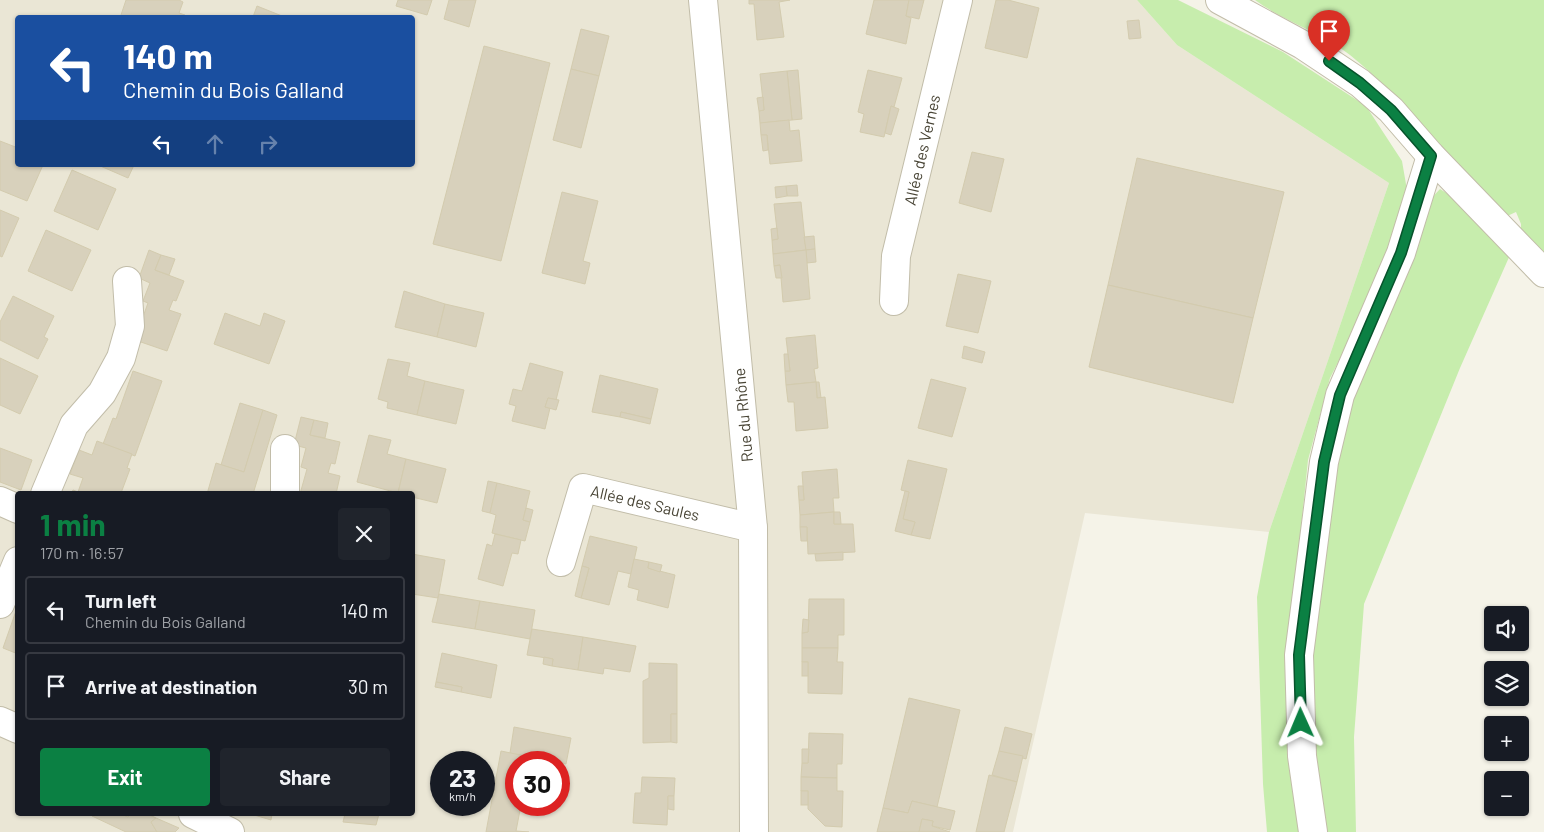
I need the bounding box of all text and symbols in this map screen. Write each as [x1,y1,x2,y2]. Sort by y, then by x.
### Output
pin [1308,10,1350,61]
icon: arrive [1315,17,1343,45]
text: 140 m [123,34,213,76]
icon: left [40,35,105,100]
text: Chemin du Bois Galland [123,76,344,102]
street label: Allée des Vernes [900,93,943,207]
icon: left [148,130,176,158]
icon: ahead [201,130,229,158]
icon: right [254,130,282,158]
street label: Rue du Rhône [729,367,756,463]
street label: Allée des Saules [589,481,701,524]
text: 1 min [40,506,106,542]
button: close [338,508,390,560]
text: 170 m · 16:57 [40,543,123,562]
text: Turn left [85,589,156,612]
icon: left [42,596,70,624]
text: 140 m [341,599,388,622]
map controls [1484,606,1529,816]
button: sound [1484,606,1529,651]
text: Chemin du Bois Galland [85,612,246,631]
button: layers [1484,661,1529,706]
icon: arrive [42,672,70,700]
text: Arrive at destination [85,675,257,698]
text: 30 m [348,675,388,698]
position arrow [1274,696,1326,748]
button: + [1484,716,1529,761]
button: Exit [40,748,210,806]
button: Share [220,748,390,806]
speed limit sign: 30 [505,751,570,816]
text: 23 [449,762,476,792]
button: − [1484,771,1529,816]
text: km/h [449,789,476,803]

